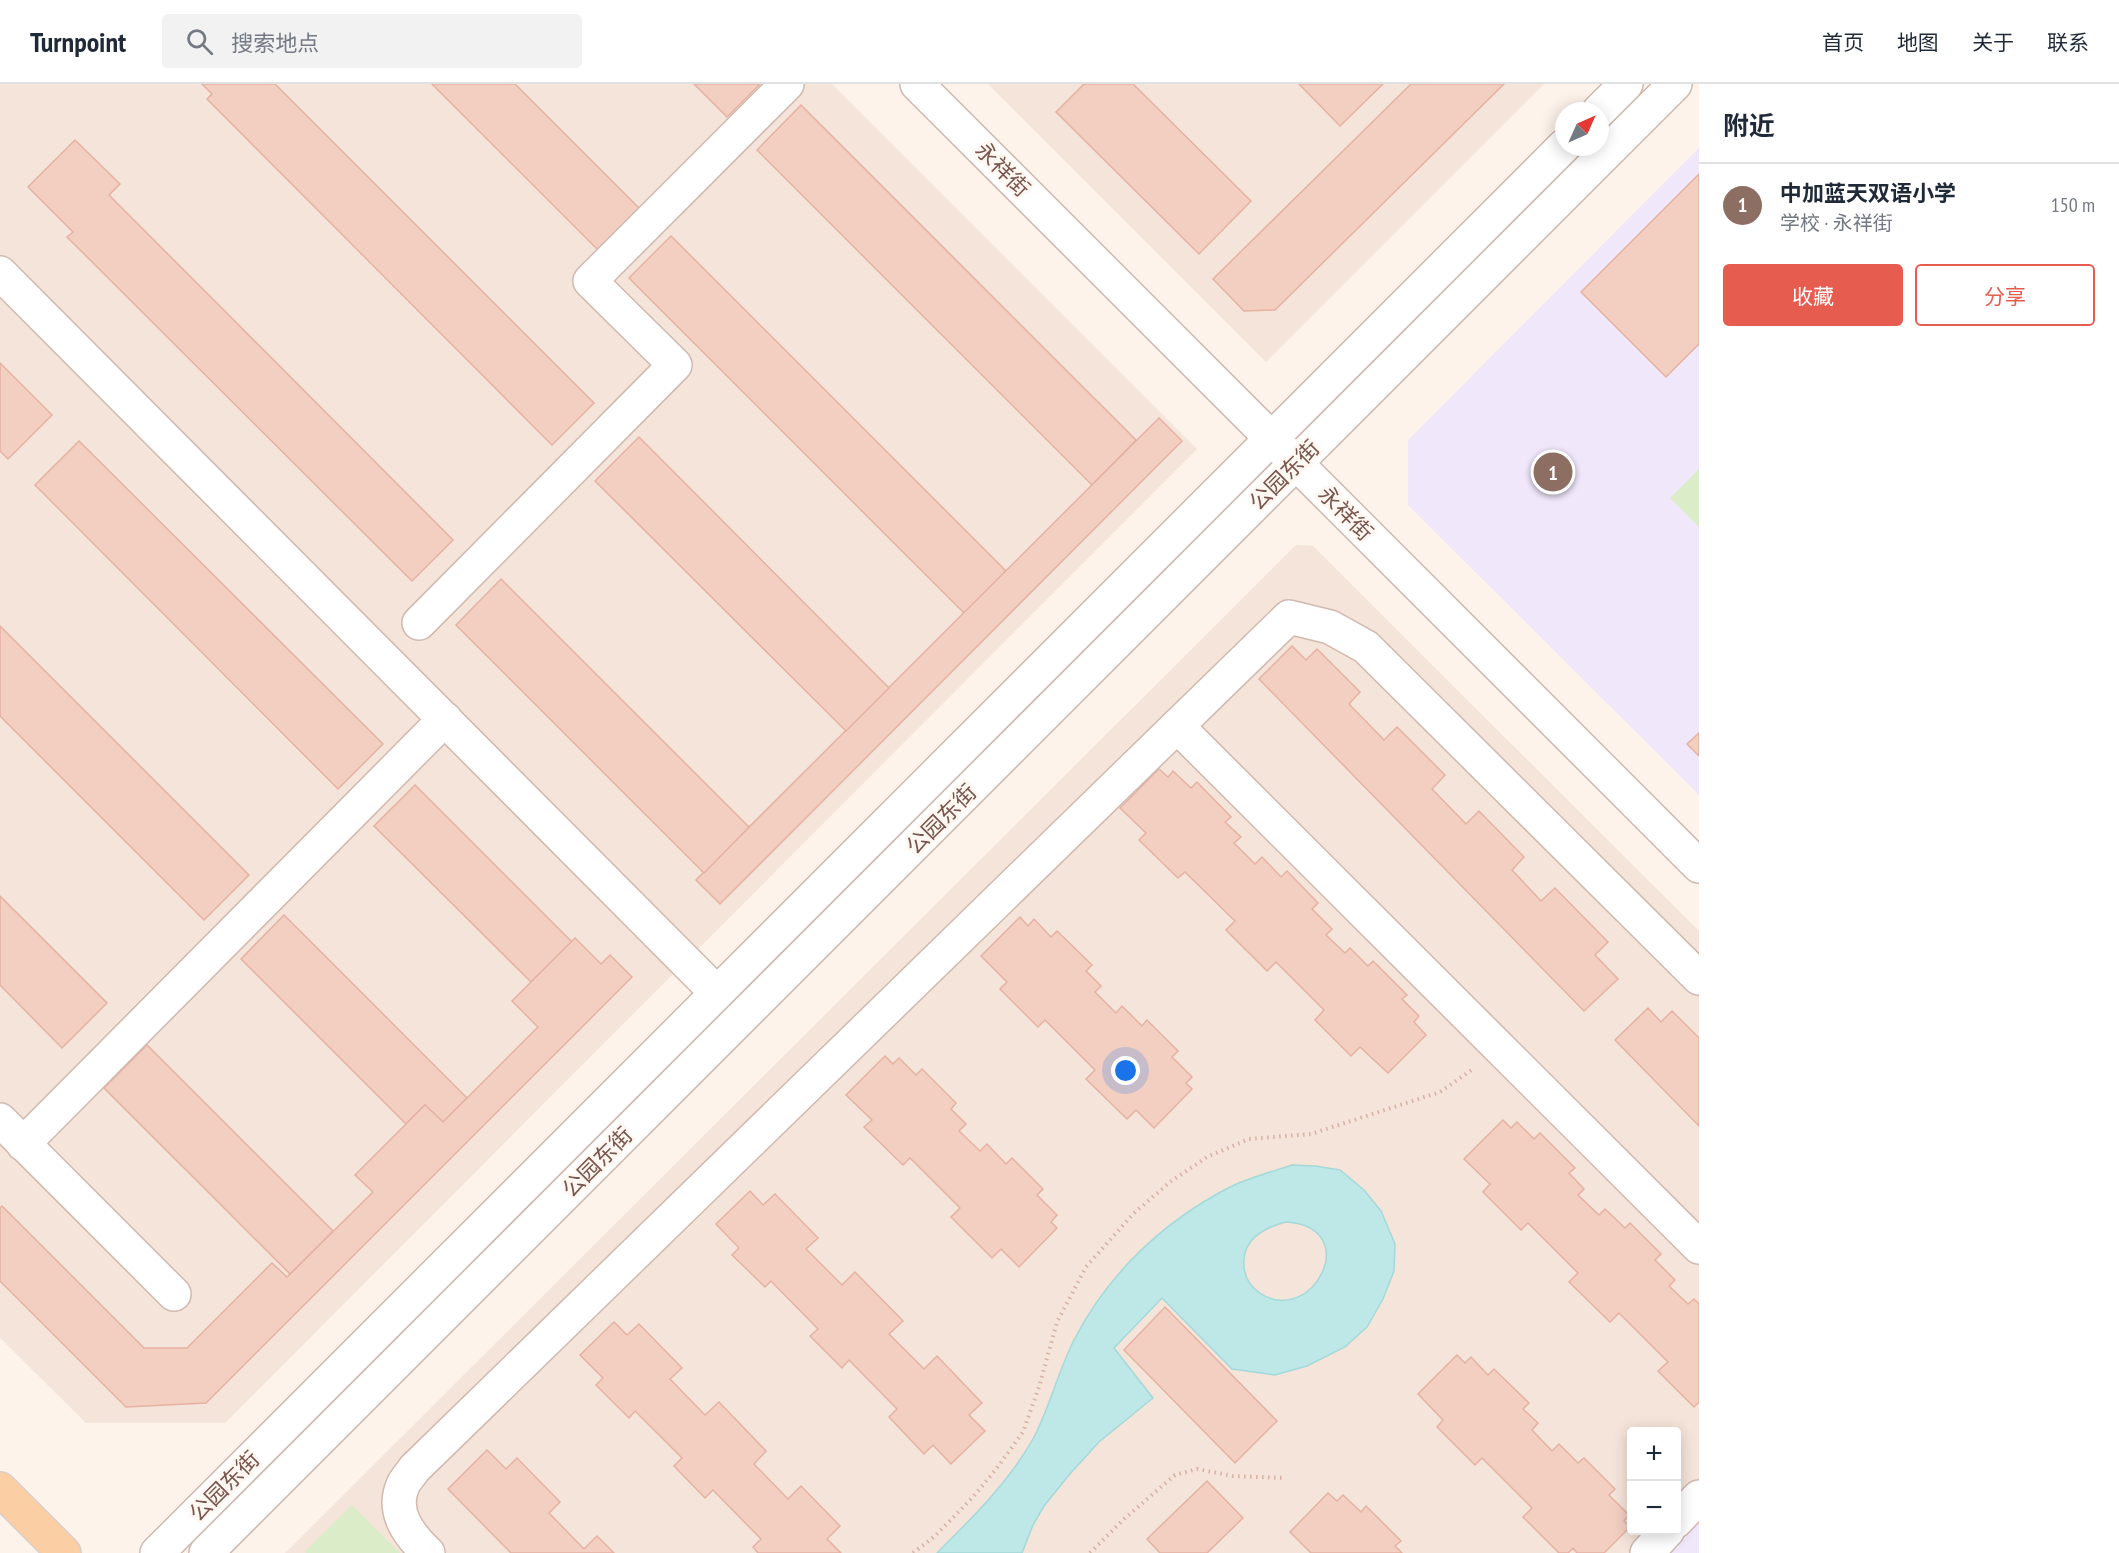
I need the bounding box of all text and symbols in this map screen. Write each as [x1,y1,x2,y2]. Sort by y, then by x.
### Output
search box [162,14,582,68]
text: Turnpoint [30,23,126,60]
icon: search [183,25,216,58]
text: 搜索地点 [231,29,319,57]
text: 首页 [1822,29,1864,56]
text: 地图 [1897,29,1939,56]
text: 关于 [1972,29,2014,56]
text: 联系 [2047,29,2089,56]
north arrow [1555,102,1609,156]
text: 附近 [1723,109,1775,142]
street label: 永祥街 [970,136,1036,202]
text: 中加蓝天双语小学 [1780,179,1956,207]
text: 1 [1738,192,1747,218]
text: 150 m [2051,192,2095,218]
text: 学校 · 永祥街 [1780,210,1893,236]
button: 收藏 [1723,264,1903,326]
button: 分享 [1915,264,2095,326]
street label: 公园东街 [1243,434,1325,516]
pin: 1 [1534,450,1572,494]
street label: 永祥街 [1313,480,1379,546]
street label: 公园东街 [900,778,982,860]
your location [1111,1056,1140,1085]
street label: 公园东街 [556,1121,638,1203]
map controls [1627,1427,1681,1535]
button: + [1627,1427,1681,1481]
street label: 公园东街 [183,1445,265,1527]
button: − [1627,1481,1681,1535]

